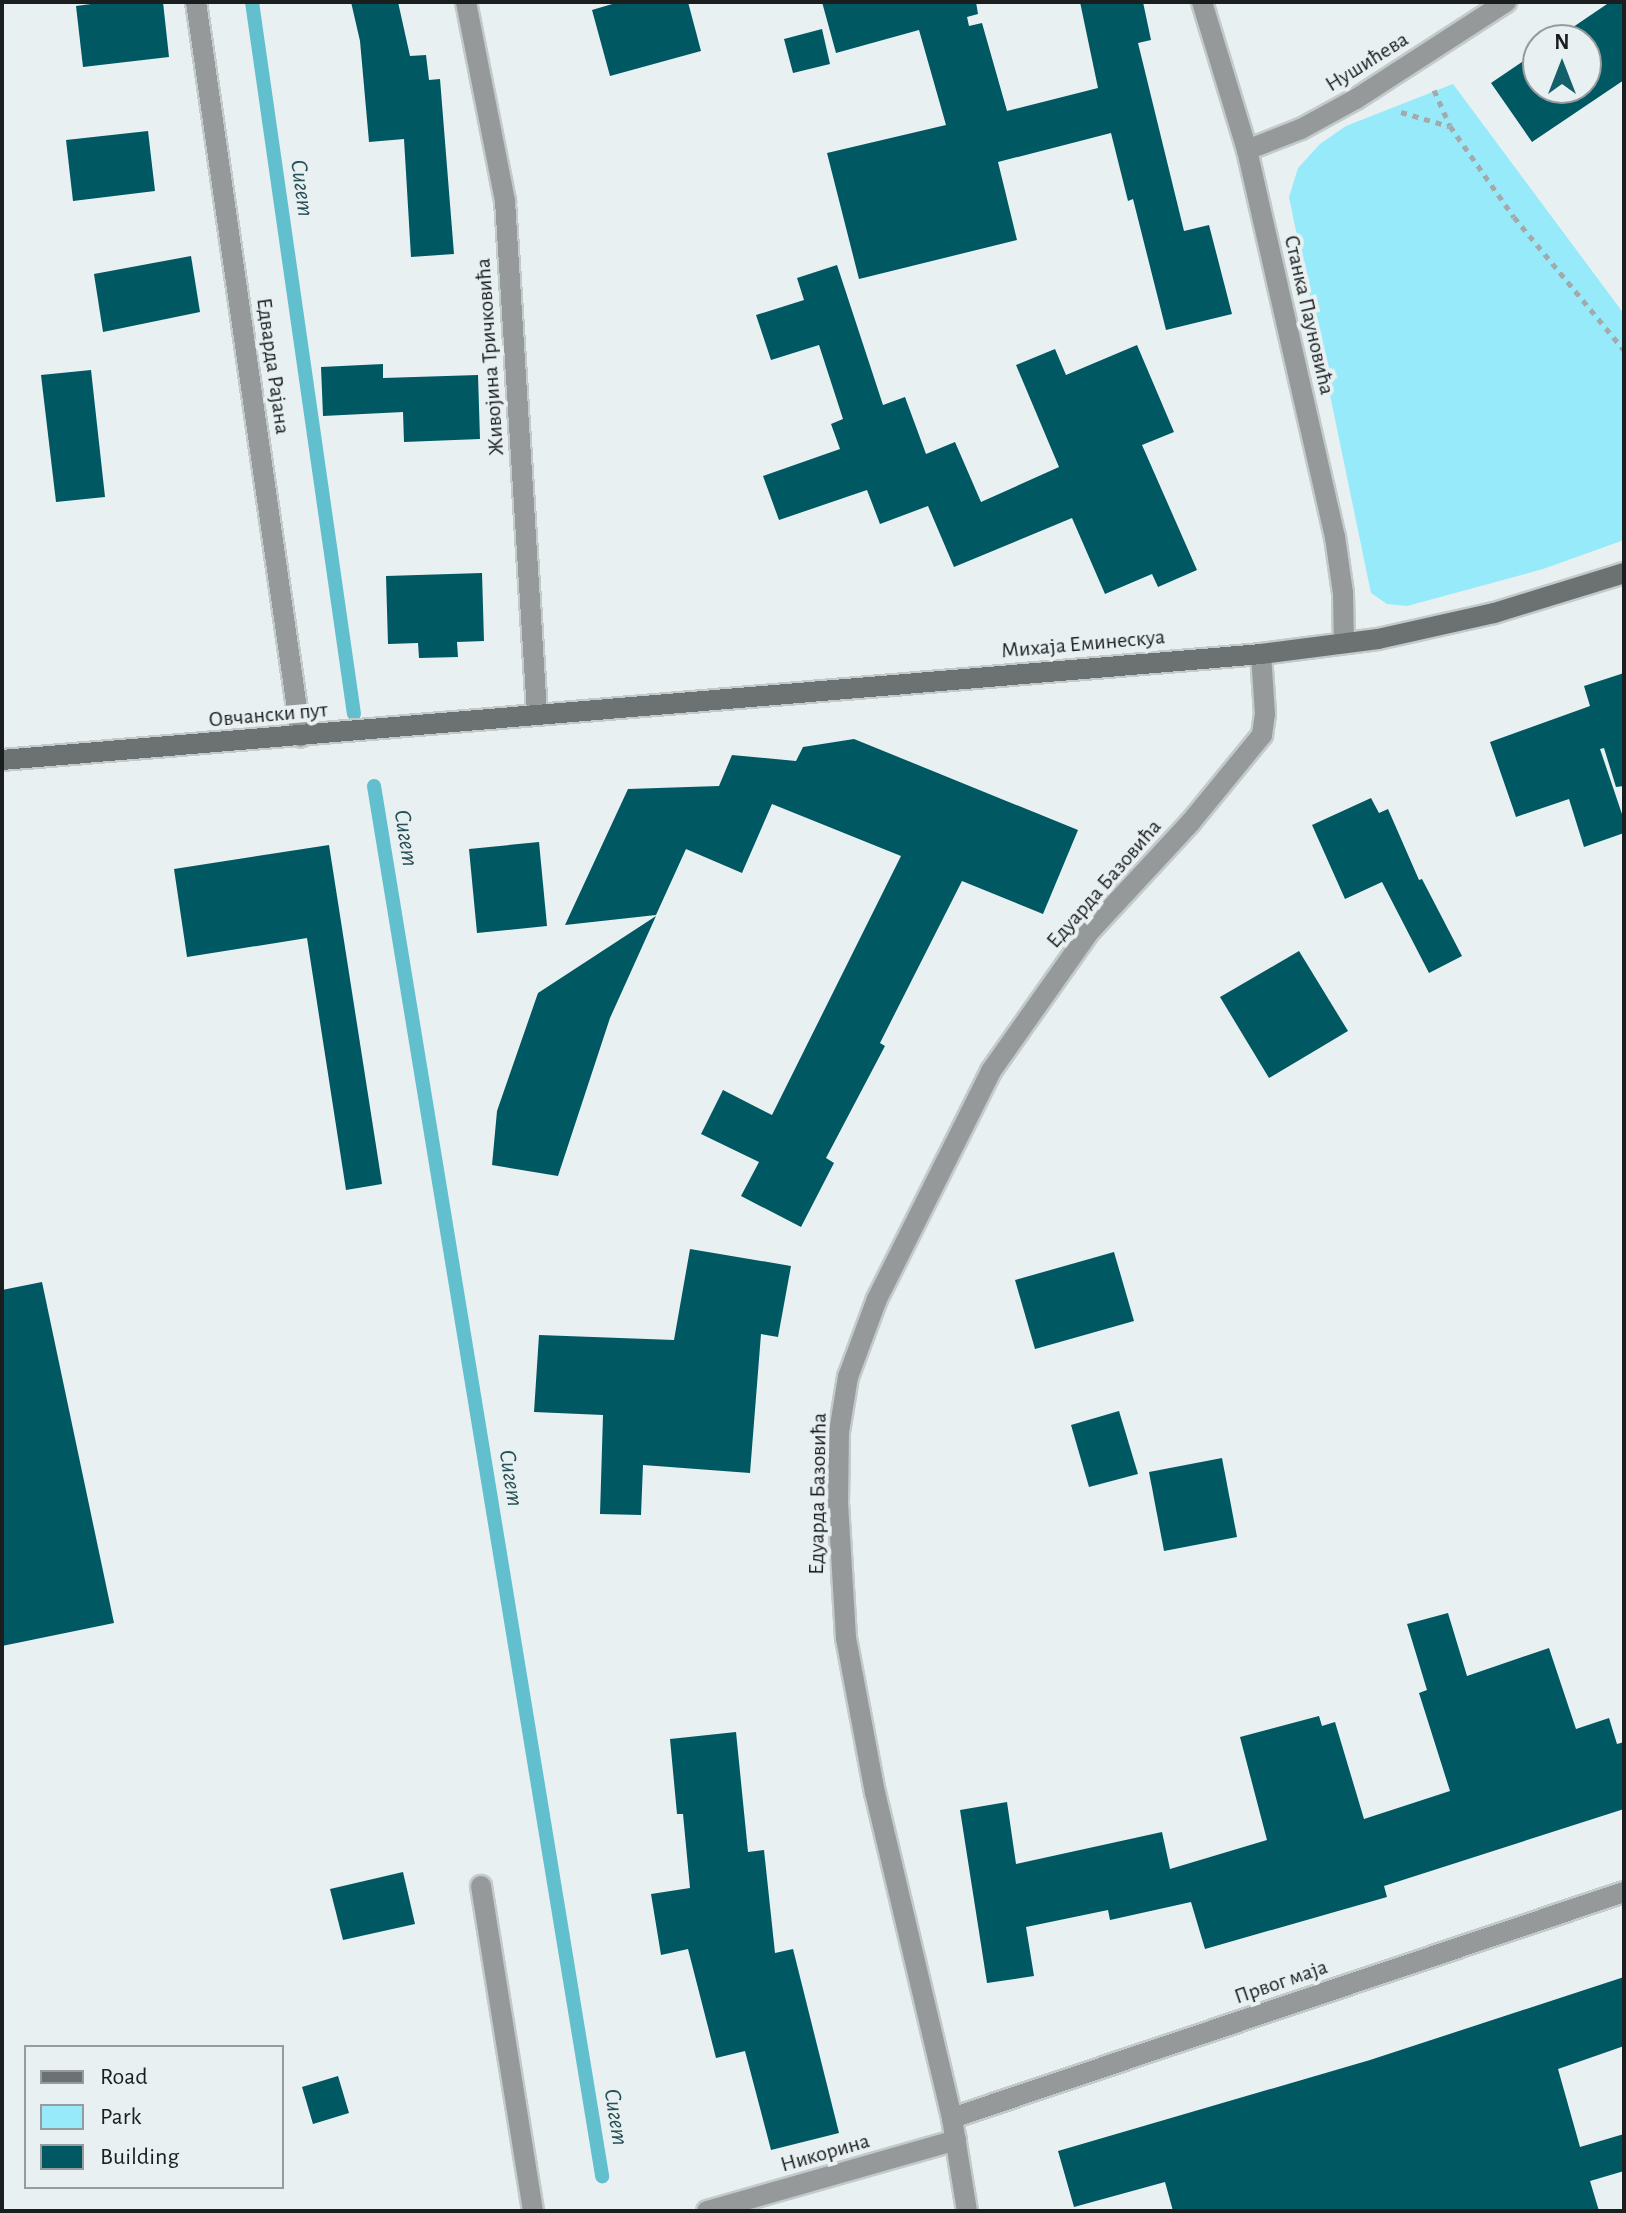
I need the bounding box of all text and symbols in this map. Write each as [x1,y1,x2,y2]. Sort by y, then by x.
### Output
north arrow [1522,24,1602,104]
street label: Нушићева [1321,26,1413,98]
text: N [1554,31,1570,53]
water label: Сигет [283,158,319,218]
street label: Станка Пауновића [1278,233,1340,397]
street label: Живојина Тричковића [470,257,510,457]
street label: Едварда Рајана [250,296,296,436]
street label: Михаја Еминескуа [1000,624,1166,664]
street label: Овчански пут [207,697,329,733]
water label: Сигет [386,808,424,868]
street label: Едуарда Базовића [1041,814,1167,954]
street label: Едуарда Базовића [803,1413,833,1575]
water label: Сигет [491,1448,529,1508]
street label: Првог маја [1231,1954,1331,2010]
legend [24,2045,284,2189]
text: Road [100,2065,148,2089]
water label: Сигет [596,2087,634,2147]
text: Park [100,2105,141,2129]
street label: Никорина [777,2128,873,2178]
text: Building [100,2145,179,2169]

